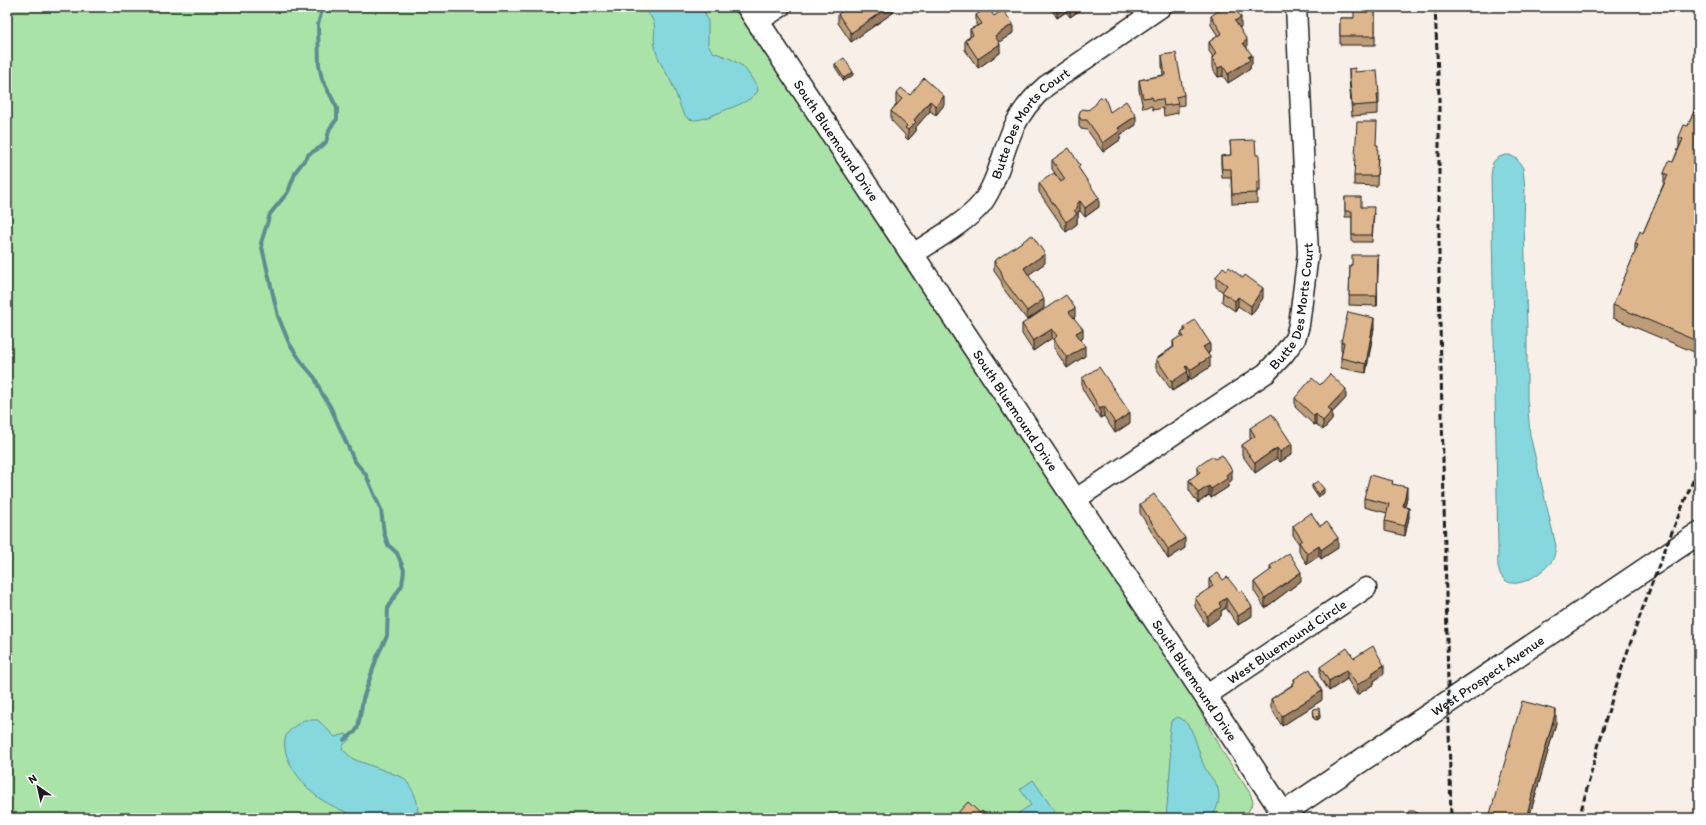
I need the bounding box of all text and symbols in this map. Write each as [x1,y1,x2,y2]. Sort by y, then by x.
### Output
street label: Butte Des Morts Court [988,64,1073,182]
street label: South Bluemound Drive [790,77,883,205]
street label: Butte Des Morts Court [1266,242,1317,373]
street label: South Bluemound Drive [969,347,1062,475]
street label: West Bluemound Circle [1224,596,1350,688]
street label: South Bluemound Drive [1148,617,1241,745]
street label: West Prospect Avenue [1428,632,1548,720]
north arrow [18,767,58,807]
text: N [26,772,39,787]

